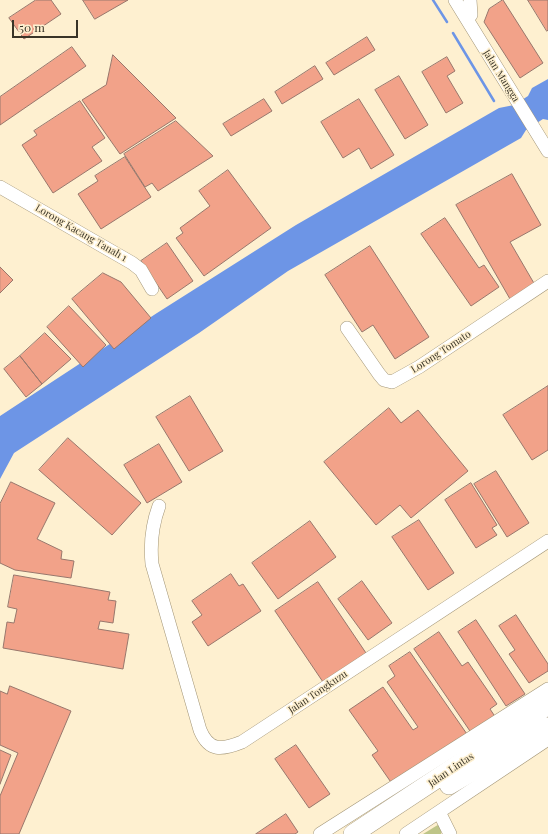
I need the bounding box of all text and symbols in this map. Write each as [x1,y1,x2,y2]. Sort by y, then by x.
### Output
scale bar [14,12,80,38]
text: 50 m [19,19,45,35]
street label: Jalan Mangga [480,48,522,104]
street label: Lorong Kacang Tanah 1 [33,202,129,264]
street label: Lorong Tomato [409,328,473,376]
street label: Jalan Tongkuzu [286,668,350,716]
street label: Jalan Lintas [426,750,476,790]

